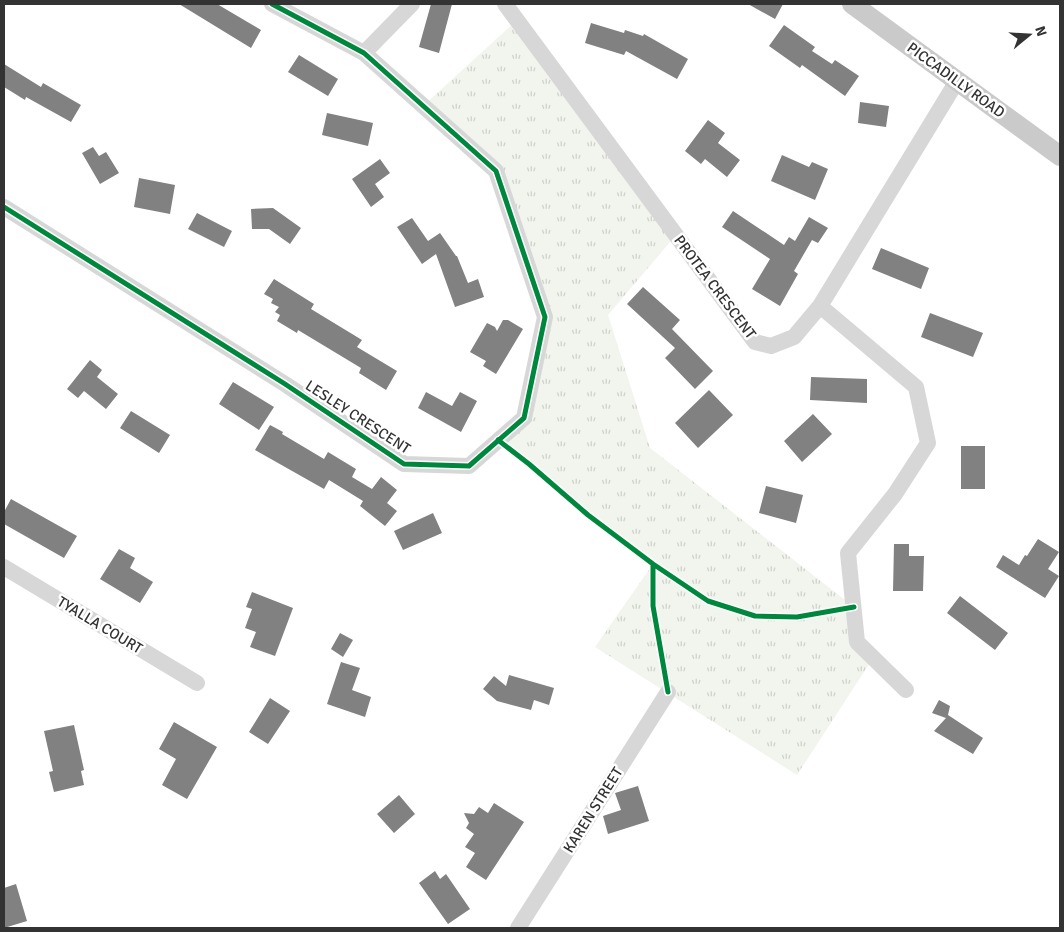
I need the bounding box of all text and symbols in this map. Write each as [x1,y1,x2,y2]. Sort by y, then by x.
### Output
north arrow [1004,10,1054,60]
text: N [1031,24,1050,38]
street label: PICCADILLY ROAD [904,39,1008,121]
street label: PROTEA CRESCENT [670,232,760,343]
street label: LESLEY CRESCENT [302,376,414,458]
street label: TYALLA COURT [54,593,146,658]
street label: KAREN STREET [559,763,627,856]

